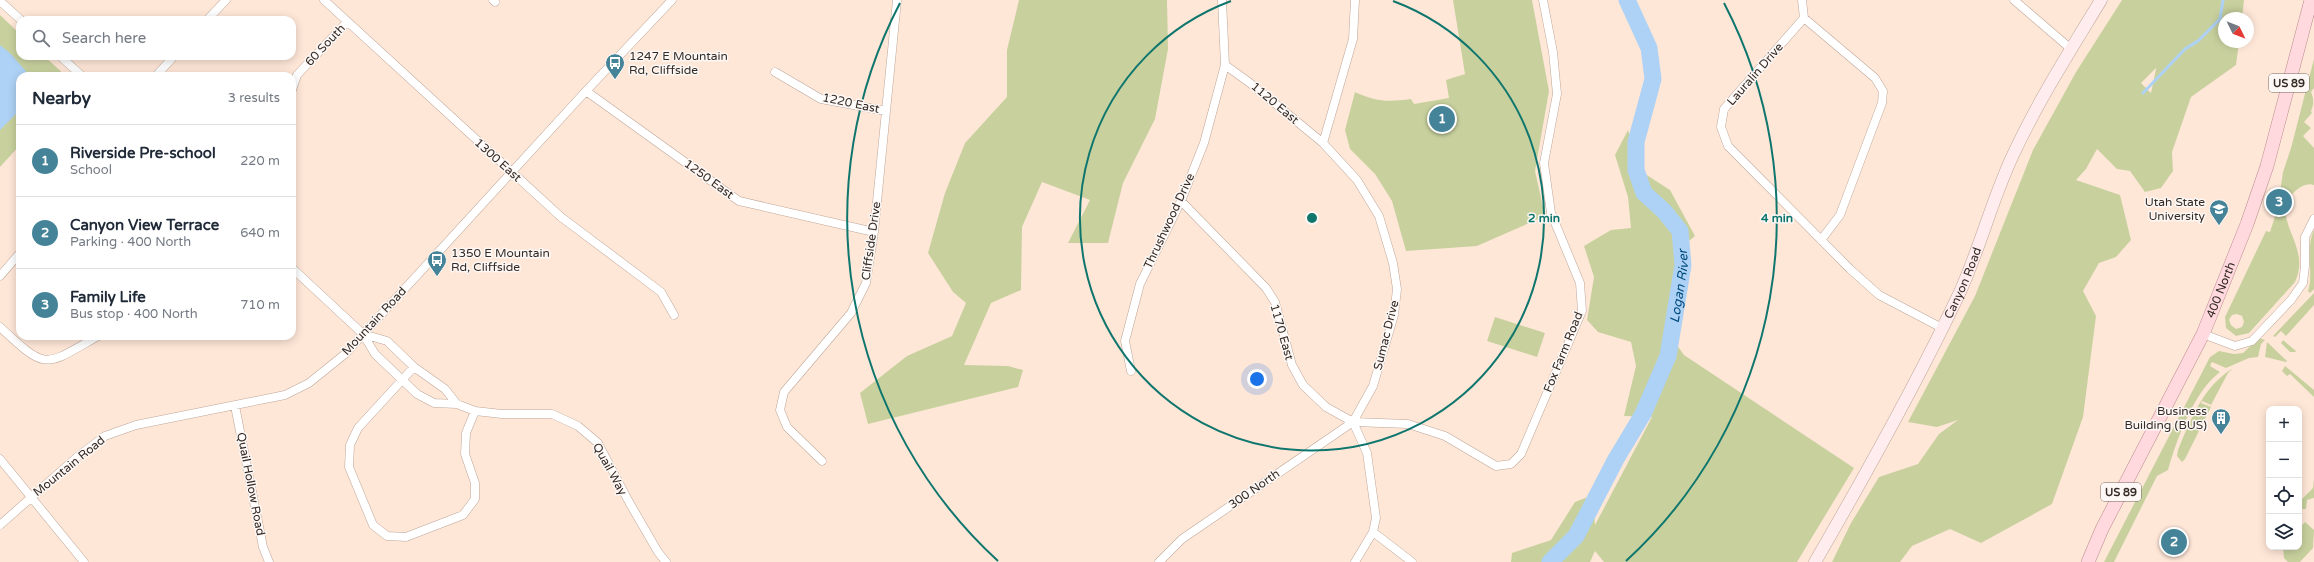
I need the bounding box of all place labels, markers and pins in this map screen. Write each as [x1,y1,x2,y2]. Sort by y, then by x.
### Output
place label: 1247 E Mountain Rd, Cliffside [629,49,728,77]
bus stop icon: 1247 E Mountain Rd, Cliffside [604,52,626,80]
pin: 1 [1429,104,1455,134]
pin: 3 [2266,187,2292,217]
place label: Utah State University [2145,195,2206,223]
school or university icon: Utah State University [2208,198,2230,226]
centre of rings [1305,211,1319,225]
place label: 1350 E Mountain Rd, Cliffside [451,246,550,274]
bus stop icon: 1350 E Mountain Rd, Cliffside [426,249,448,277]
place label: Business Building (BUS) [2124,404,2207,432]
building icon: Business Building (BUS) [2210,407,2232,435]
pin: 2 [2161,527,2187,557]

